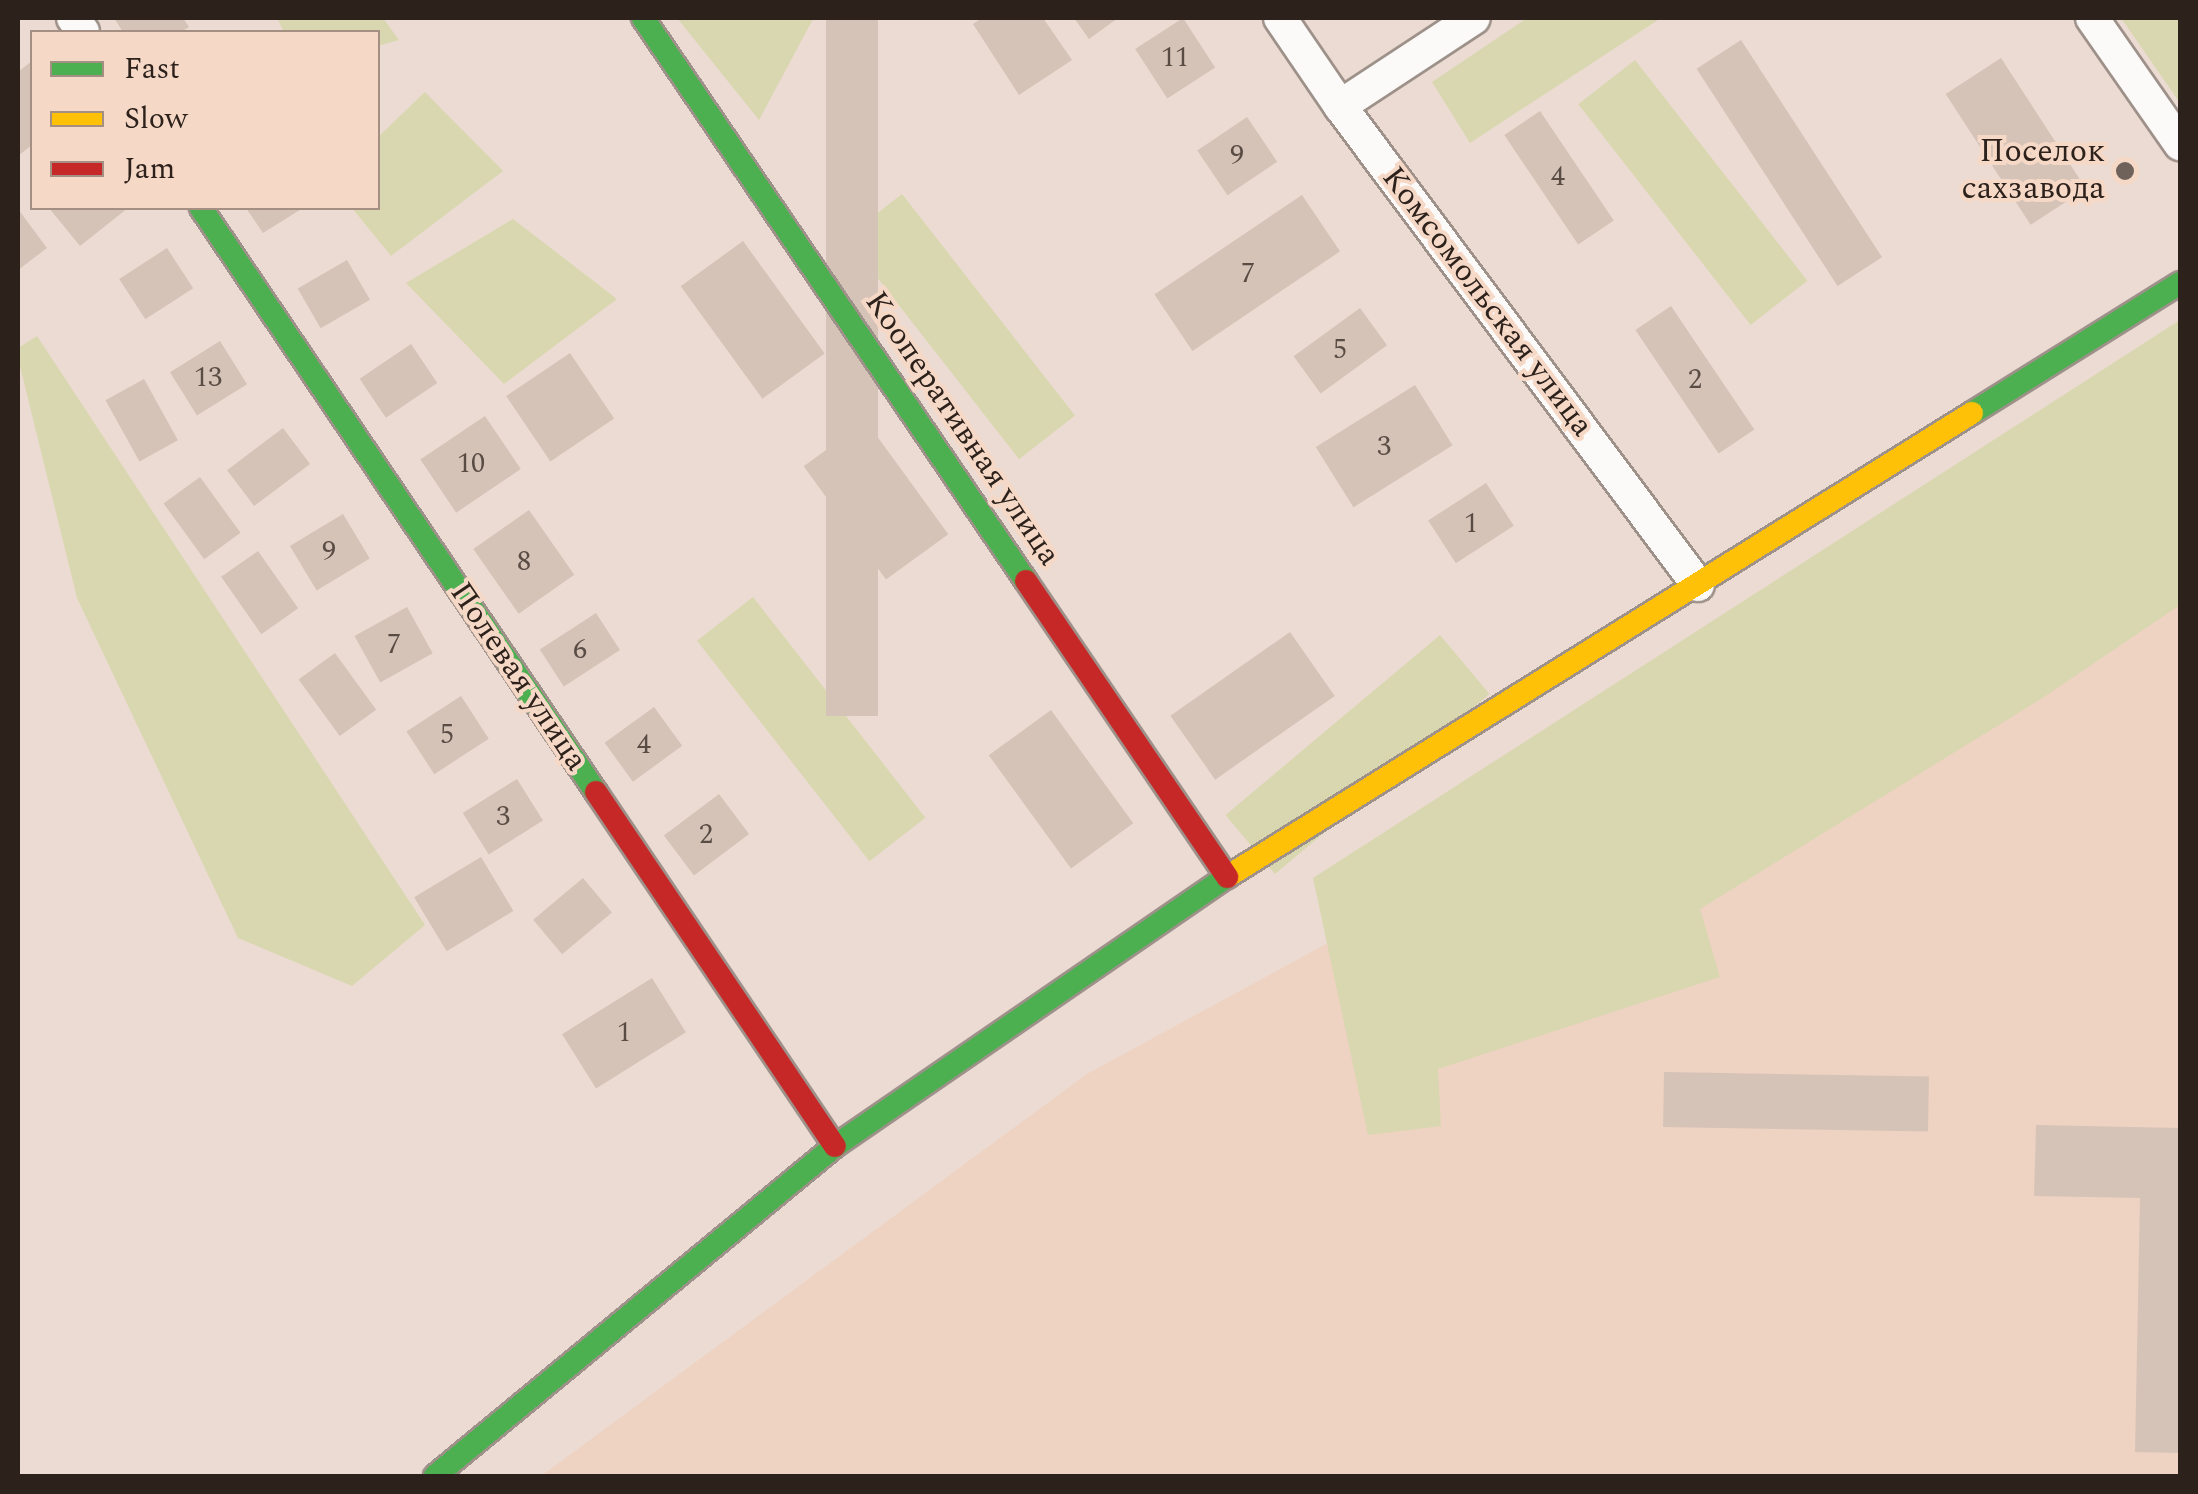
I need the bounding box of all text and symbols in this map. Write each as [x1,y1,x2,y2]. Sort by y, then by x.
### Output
legend [30,30,380,210]
house number: 11 [1161,41,1189,75]
text: Fast [124,46,180,92]
text: Slow [124,96,188,142]
place label: Поселок сахзавода [1961,134,2105,209]
house number: 9 [1230,139,1244,173]
text: Jam [124,146,175,192]
street label: Комсомольская улица [1373,160,1601,444]
house number: 4 [1551,160,1565,194]
marker: Поселок сахзавода [2114,160,2136,182]
house number: 7 [1241,257,1255,291]
street label: Кооперативная улица [856,285,1068,573]
house number: 5 [1333,333,1347,367]
house number: 13 [194,361,222,395]
house number: 2 [1688,363,1702,397]
house number: 3 [1377,430,1391,464]
house number: 10 [457,447,485,481]
house number: 1 [1464,507,1478,541]
house number: 9 [322,535,336,569]
house number: 8 [517,545,531,579]
street label: Полевая улица [441,576,595,778]
house number: 7 [387,628,401,662]
house number: 6 [573,633,587,667]
house number: 5 [440,718,454,752]
house number: 4 [637,728,651,762]
house number: 3 [496,800,510,834]
house number: 2 [699,818,713,852]
house number: 1 [617,1016,631,1050]

